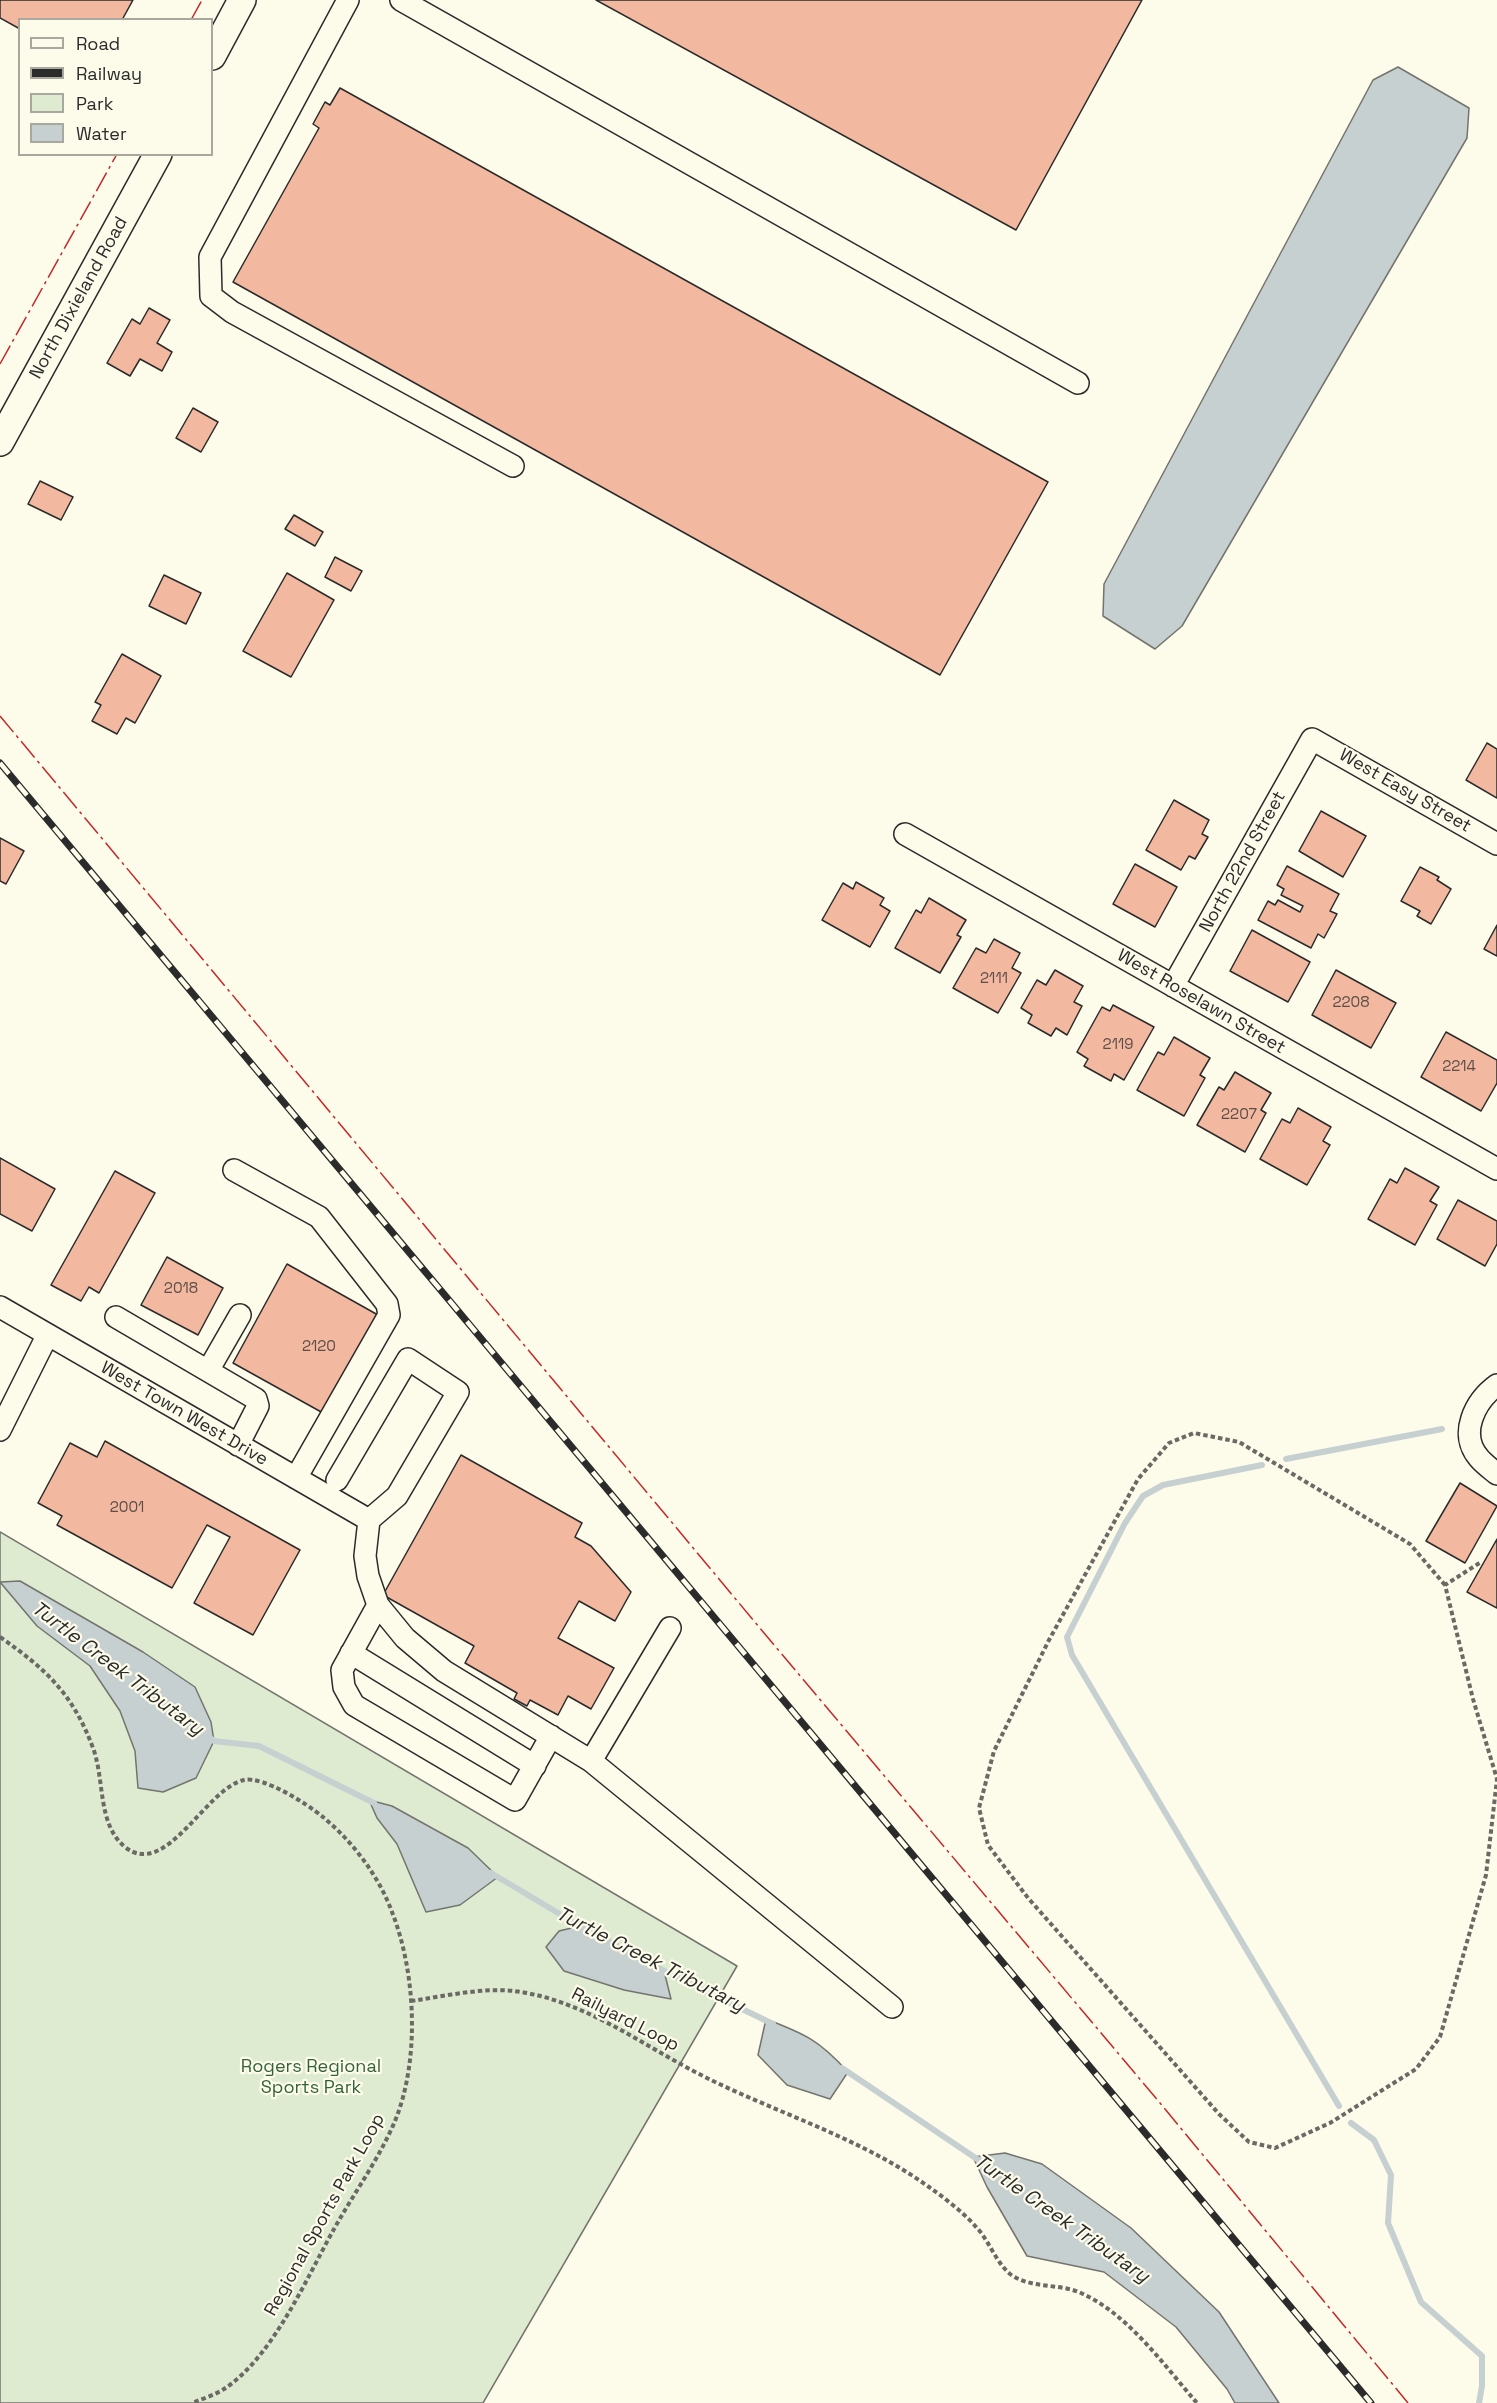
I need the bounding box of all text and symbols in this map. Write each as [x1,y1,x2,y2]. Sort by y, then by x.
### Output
legend [18,18,213,156]
text: Road [76,32,120,55]
text: Railway [76,62,142,85]
text: Park [76,92,113,115]
text: Water [76,122,127,145]
street label: North Dixieland Road [25,213,133,383]
street label: West Easy Street [1335,744,1475,838]
street label: North 22nd Street [1195,788,1291,936]
street label: West Roselawn Street [1113,945,1289,1059]
house number: 2111 [980,970,1008,988]
house number: 2208 [1332,994,1370,1012]
house number: 2119 [1103,1036,1133,1054]
house number: 2214 [1442,1058,1476,1076]
house number: 2207 [1221,1106,1257,1124]
house number: 2018 [164,1280,198,1298]
house number: 2120 [302,1338,336,1356]
street label: West Town West Drive [96,1357,272,1471]
house number: 2001 [110,1499,144,1517]
water label: Turtle Creek Tributary [26,1597,208,1741]
water label: Turtle Creek Tributary [551,1902,749,2018]
street label: Railyard Loop [567,1984,683,2056]
park label: Rogers Regional Sports Park [241,2056,381,2098]
street label: Regional Sports Park Loop [260,2110,390,2320]
water label: Turtle Creek Tributary [969,2149,1153,2289]

